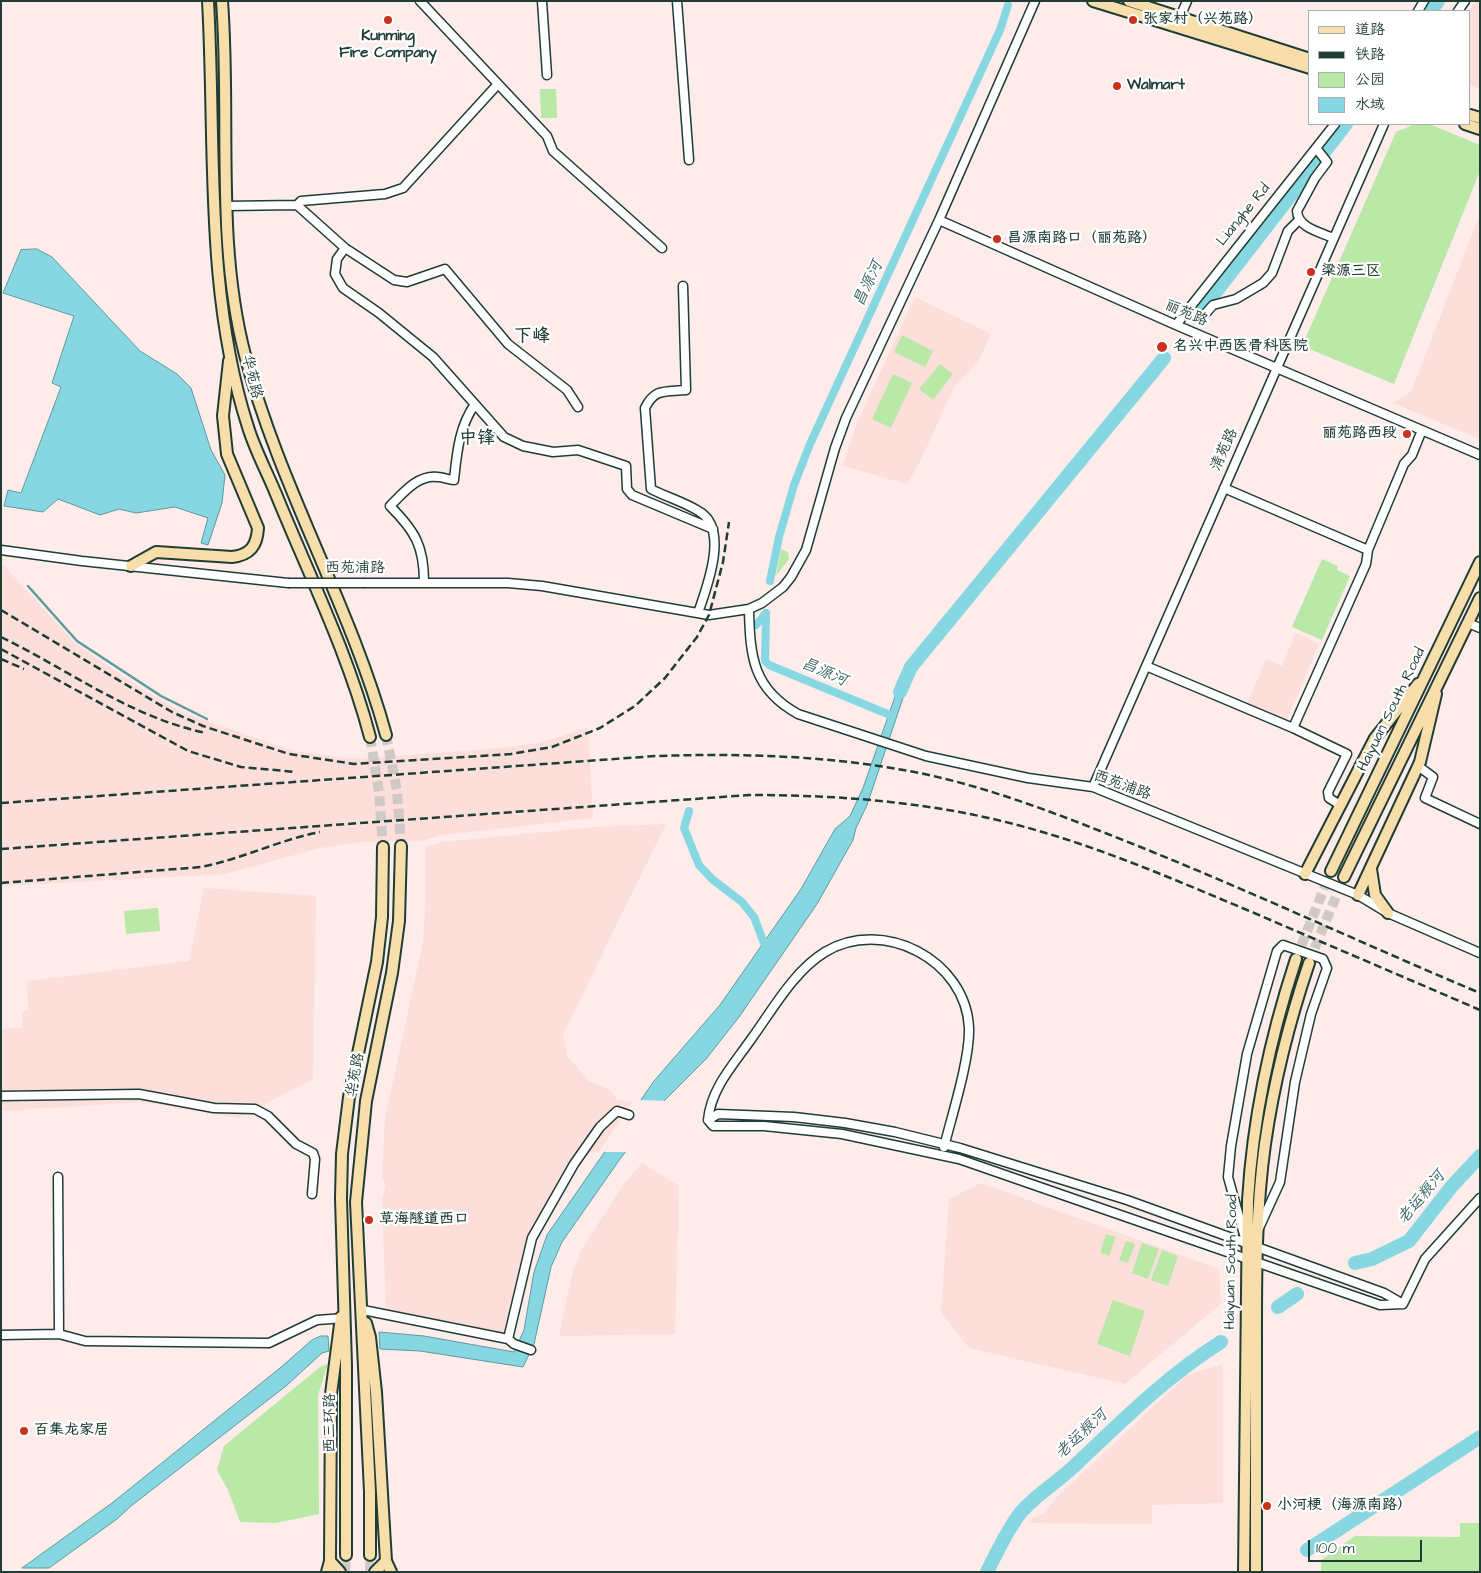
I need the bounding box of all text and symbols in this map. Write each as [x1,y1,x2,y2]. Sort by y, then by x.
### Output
legend [1308,10,1471,125]
place label: 张家村（兴苑路） [1143,11,1263,29]
marker: Kunming Fire Company [382,14,394,26]
marker: 张家村（兴苑路） [1127,14,1139,26]
text: 道路 [1355,19,1385,40]
place label: Kunming Fire Company [339,28,437,63]
text: 铁路 [1355,44,1385,65]
text: 公园 [1355,69,1385,90]
place label: Walmart [1127,77,1185,95]
marker: Walmart [1111,80,1123,92]
text: 水域 [1355,94,1385,115]
street label: Lianghe Rd [1213,180,1275,250]
place label: 昌源南路口（丽苑路） [1007,230,1157,248]
marker: 昌源南路口（丽苑路） [991,233,1003,245]
water label: 昌源河 [850,258,888,310]
place label: 梁源三区 [1321,263,1381,281]
marker: 梁源三区 [1305,266,1317,278]
street label: 丽苑路 [1162,297,1210,331]
district label: 下峰 [514,326,550,348]
place label: 名兴中西医骨科医院 [1173,338,1308,356]
marker: 名兴中西医骨科医院 [1155,340,1169,354]
street label: 华苑路 [237,353,265,401]
place label: 丽苑路西段 [1322,425,1397,443]
street label: 清苑路 [1208,426,1242,474]
district label: 中锋 [459,428,495,450]
marker: 丽苑路西段 [1401,428,1413,440]
street label: 西苑浦路 [325,560,385,578]
street label: Haiyuan South Road [1354,645,1430,775]
water label: 昌源河 [798,655,850,691]
street label: 西苑浦路 [1091,767,1153,805]
street label: 华苑路 [343,1051,369,1099]
water label: 老运粮河 [1394,1167,1450,1229]
street label: Haiyuan South Road [1222,1194,1242,1330]
place label: 草海隧道西口 [379,1211,469,1229]
marker: 草海隧道西口 [363,1214,375,1226]
street label: 西三环路 [322,1393,340,1453]
water label: 老运粮河 [1052,1406,1112,1464]
place label: 百集龙家居 [34,1422,109,1440]
marker: 百集龙家居 [18,1425,30,1437]
place label: 小河梗（海源南路） [1277,1497,1412,1515]
marker: 小河梗（海源南路） [1261,1500,1273,1512]
scale bar [1311,1530,1425,1562]
text: 100 m [1316,1538,1355,1559]

